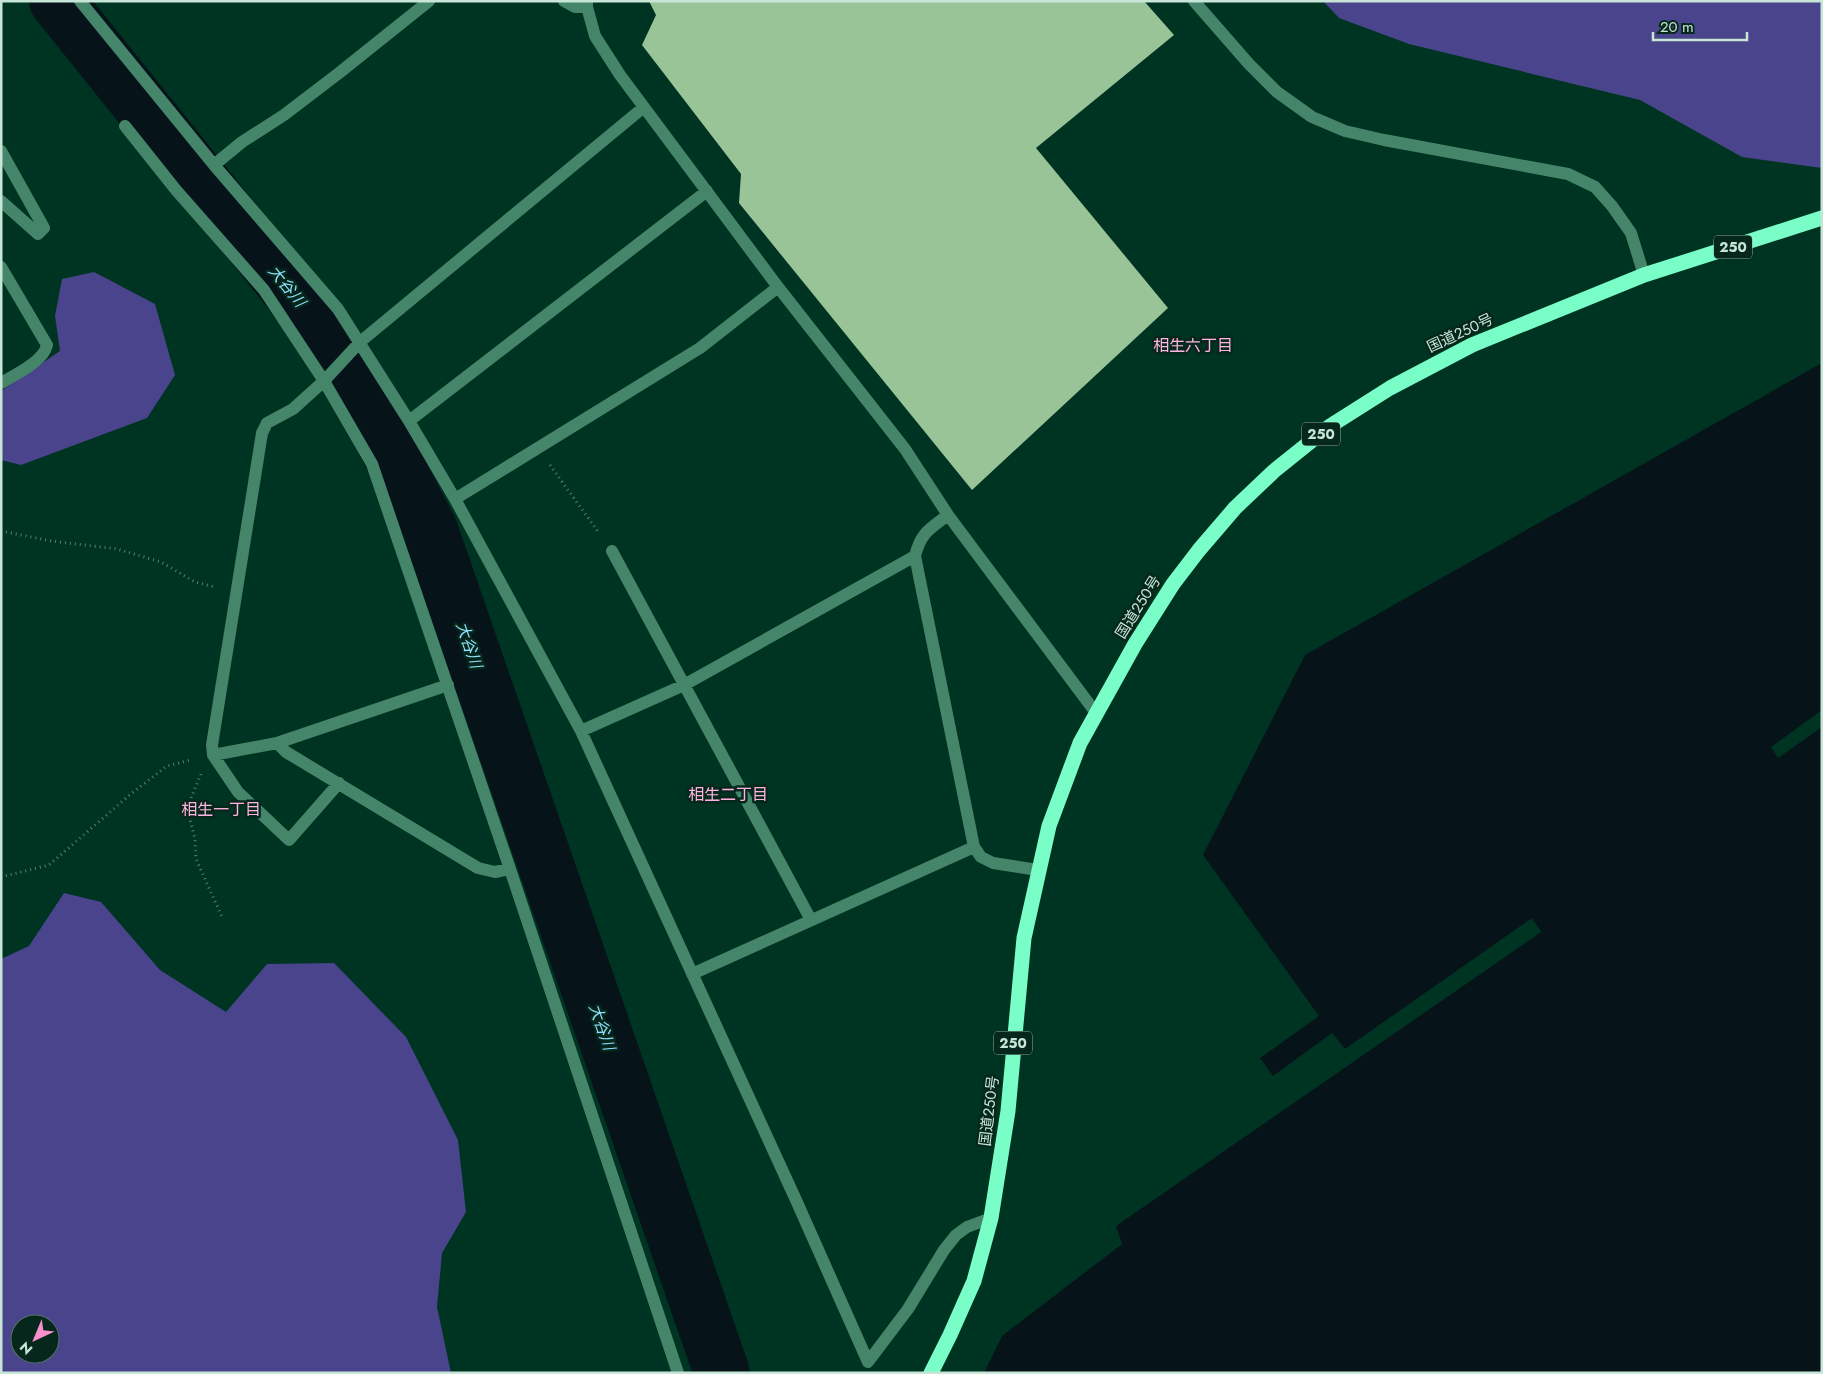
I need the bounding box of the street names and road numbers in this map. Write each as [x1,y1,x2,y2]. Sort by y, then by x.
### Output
road number: 250 [1714,236,1752,258]
street label: 国道250号 [1423,308,1497,358]
road number: 250 [1302,422,1340,446]
street label: 国道250号 [1110,571,1166,643]
road number: 250 [994,1032,1032,1054]
street label: 国道250号 [974,1074,1004,1148]

